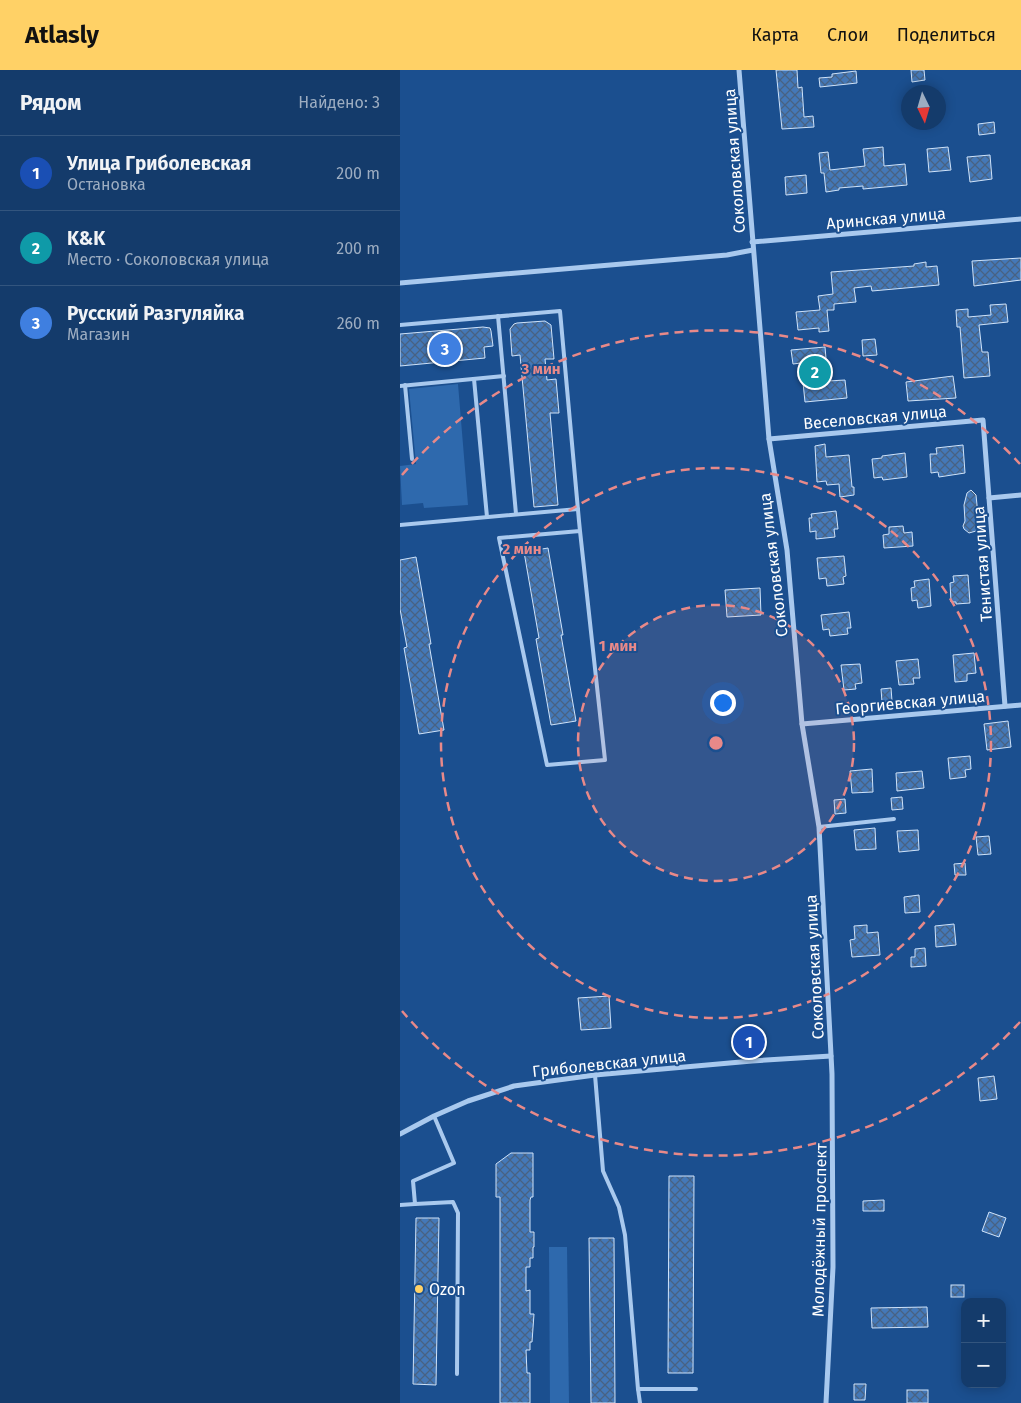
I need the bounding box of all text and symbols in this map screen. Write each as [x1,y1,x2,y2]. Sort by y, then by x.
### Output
text: Atlasly [25,21,99,49]
text: Карта [751,24,799,46]
text: Слои [827,24,869,46]
text: Поделиться [897,24,996,46]
north arrow [901,85,946,130]
street label: Соколовская улица [720,88,749,234]
text: Рядом [20,90,81,116]
text: Найдено: 3 [298,93,380,112]
text: Улица Гриболевская [67,152,251,175]
text: 1 [32,164,40,183]
text: 200 m [336,164,380,183]
text: Остановка [67,175,146,194]
street label: Аринская улица [826,204,947,233]
text: K&K [67,227,105,250]
text: 2 [32,239,40,258]
text: 200 m [336,239,380,258]
text: Место · Соколовская улица [67,250,269,269]
text: Русский Разгуляйка [67,302,244,325]
text: 3 [32,314,40,333]
text: 260 m [337,314,380,333]
text: Магазин [67,325,130,344]
pin: 3 [429,330,461,368]
pin: 2 [799,353,831,391]
text: 3 мин [520,360,561,378]
street label: Веселовская улица [803,402,948,433]
street label: Соколовская улица [755,492,792,638]
street label: Тенистая улица [969,506,996,622]
text: 2 мин [502,540,542,558]
text: 1 мин [599,637,637,655]
street label: Георгиевская улица [834,686,986,719]
your location [710,690,736,716]
centre of rings [707,734,725,752]
street label: Соколовская улица [801,894,828,1040]
pin: 1 [733,1023,765,1061]
street label: Гриболевская улица [531,1046,687,1081]
street label: Молодёжный проспект [808,1142,831,1317]
place label: Ozon [429,1280,466,1299]
marker: Ozon [413,1283,425,1295]
map controls [961,1298,1006,1388]
button: + [961,1298,1006,1343]
button: − [961,1343,1006,1388]

